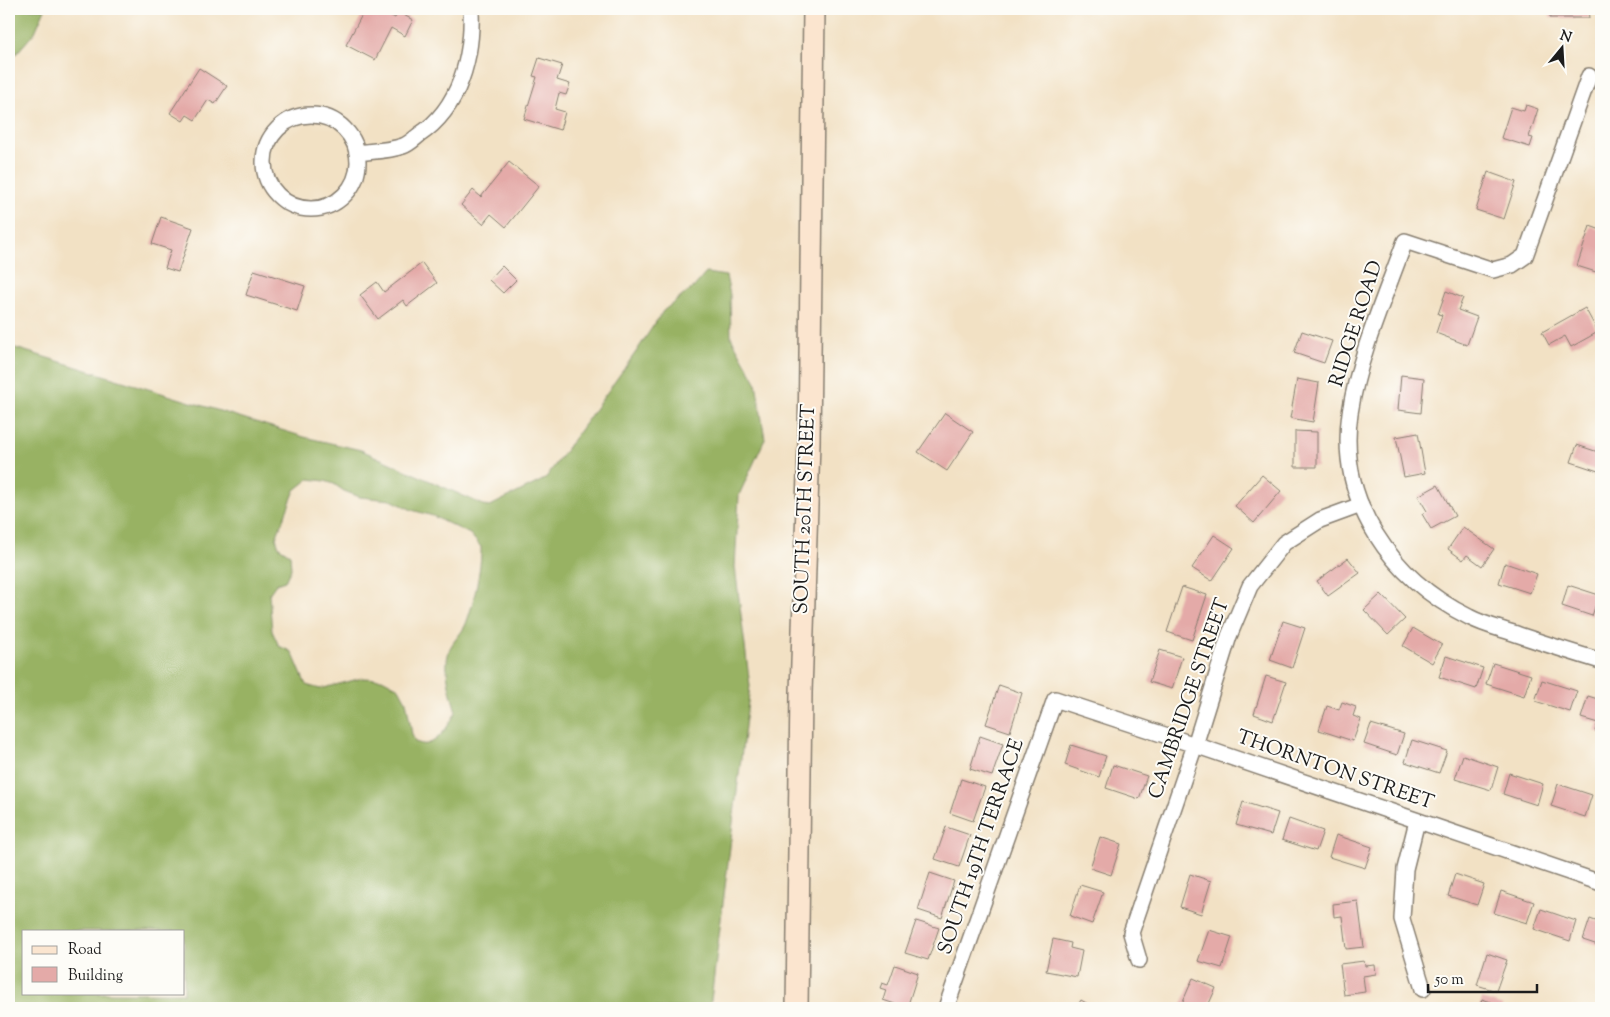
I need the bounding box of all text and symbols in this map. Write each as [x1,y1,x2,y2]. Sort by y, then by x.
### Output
north arrow [1538,22,1588,72]
text: N [1557,26,1574,49]
street label: RIDGE ROAD [1323,257,1391,391]
street label: SOUTH 20TH STREET [788,403,824,615]
street label: CAMBRIDGE STREET [1142,595,1238,803]
street label: THORNTON STREET [1232,724,1438,818]
street label: SOUTH 19TH TERRACE [931,735,1033,959]
legend [22,930,185,994]
text: Road [68,940,102,961]
scale bar [1428,962,1536,994]
text: Building [68,966,123,987]
text: 50 m [1434,970,1464,991]

